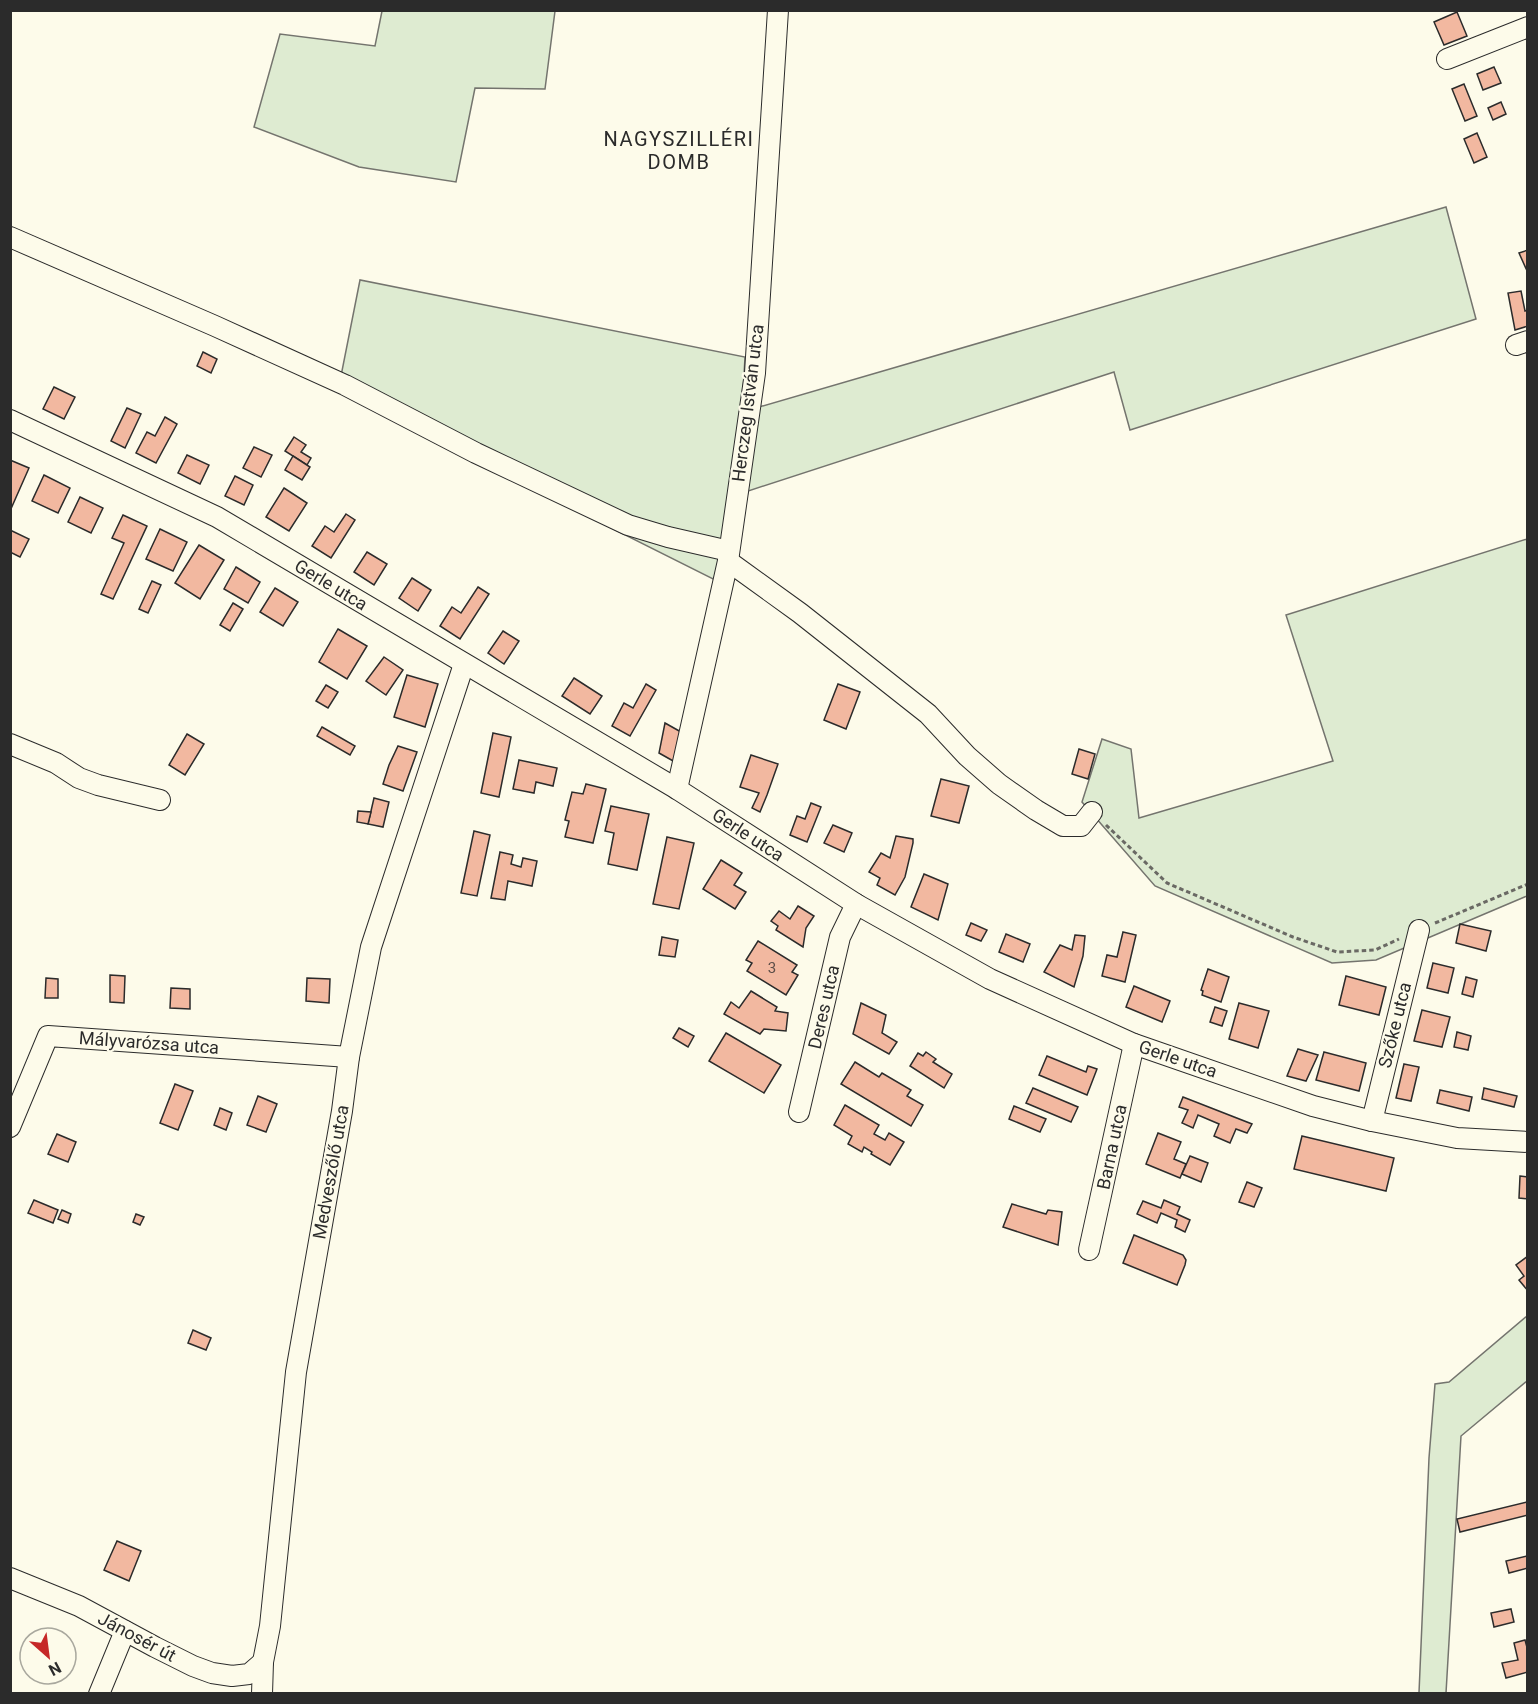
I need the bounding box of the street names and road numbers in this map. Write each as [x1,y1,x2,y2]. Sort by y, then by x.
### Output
street label: Herczeg István utca [727,323,768,483]
street label: Gerle utca [291,555,372,615]
street label: Gerle utca [708,804,788,866]
street label: Deres utca [804,963,843,1051]
street label: Szőke utca [1374,980,1415,1070]
street label: Mályvarózsa utca [78,1027,220,1058]
street label: Gerle utca [1136,1035,1220,1082]
street label: Barna utca [1092,1102,1131,1191]
street label: Medveszőlő utca [308,1103,353,1241]
street label: Jánosér út [95,1607,180,1666]

